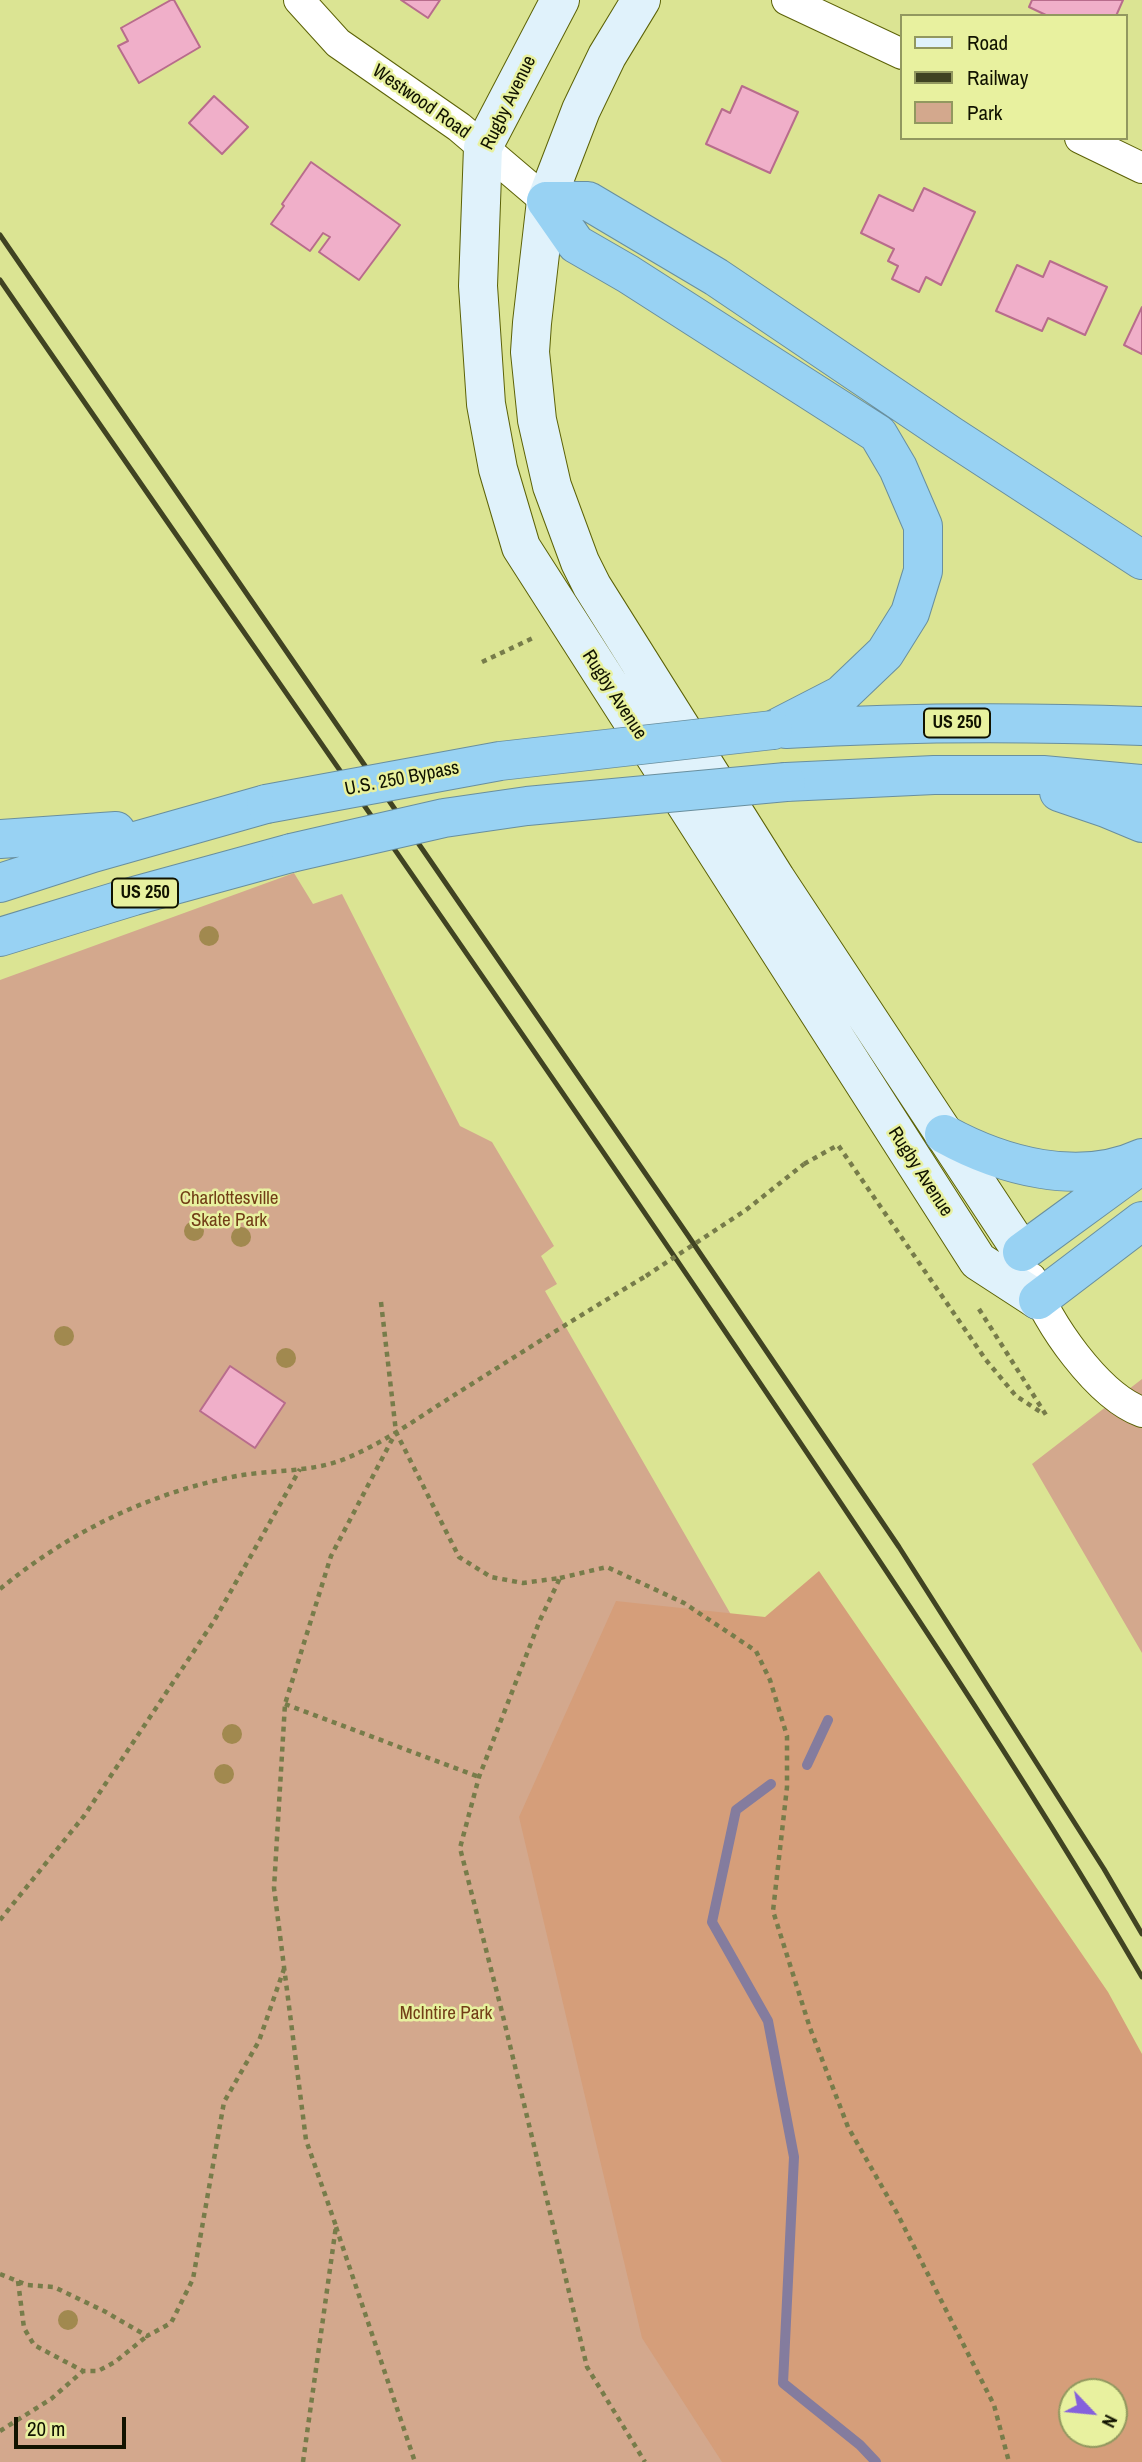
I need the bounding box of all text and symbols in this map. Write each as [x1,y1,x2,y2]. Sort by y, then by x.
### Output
legend [900,14,1128,140]
text: Road [967,28,1008,57]
street label: Rugby Avenue [476,52,542,154]
street label: Westwood Road [368,60,474,144]
text: Railway [967,63,1028,92]
text: Park [967,98,1002,127]
street label: Rugby Avenue [577,646,651,744]
road number: US 250 [924,708,990,738]
street label: U.S. 250 Bypass [343,757,461,801]
road number: US 250 [112,878,178,908]
street label: Rugby Avenue [883,1123,957,1221]
park label: Charlottesville Skate Park [180,1188,278,1232]
park label: McIntire Park [400,2003,492,2025]
north arrow [1058,2378,1128,2448]
scale bar [18,2402,130,2446]
text: N [1096,2411,1124,2432]
text: 20 m [27,2414,65,2443]

